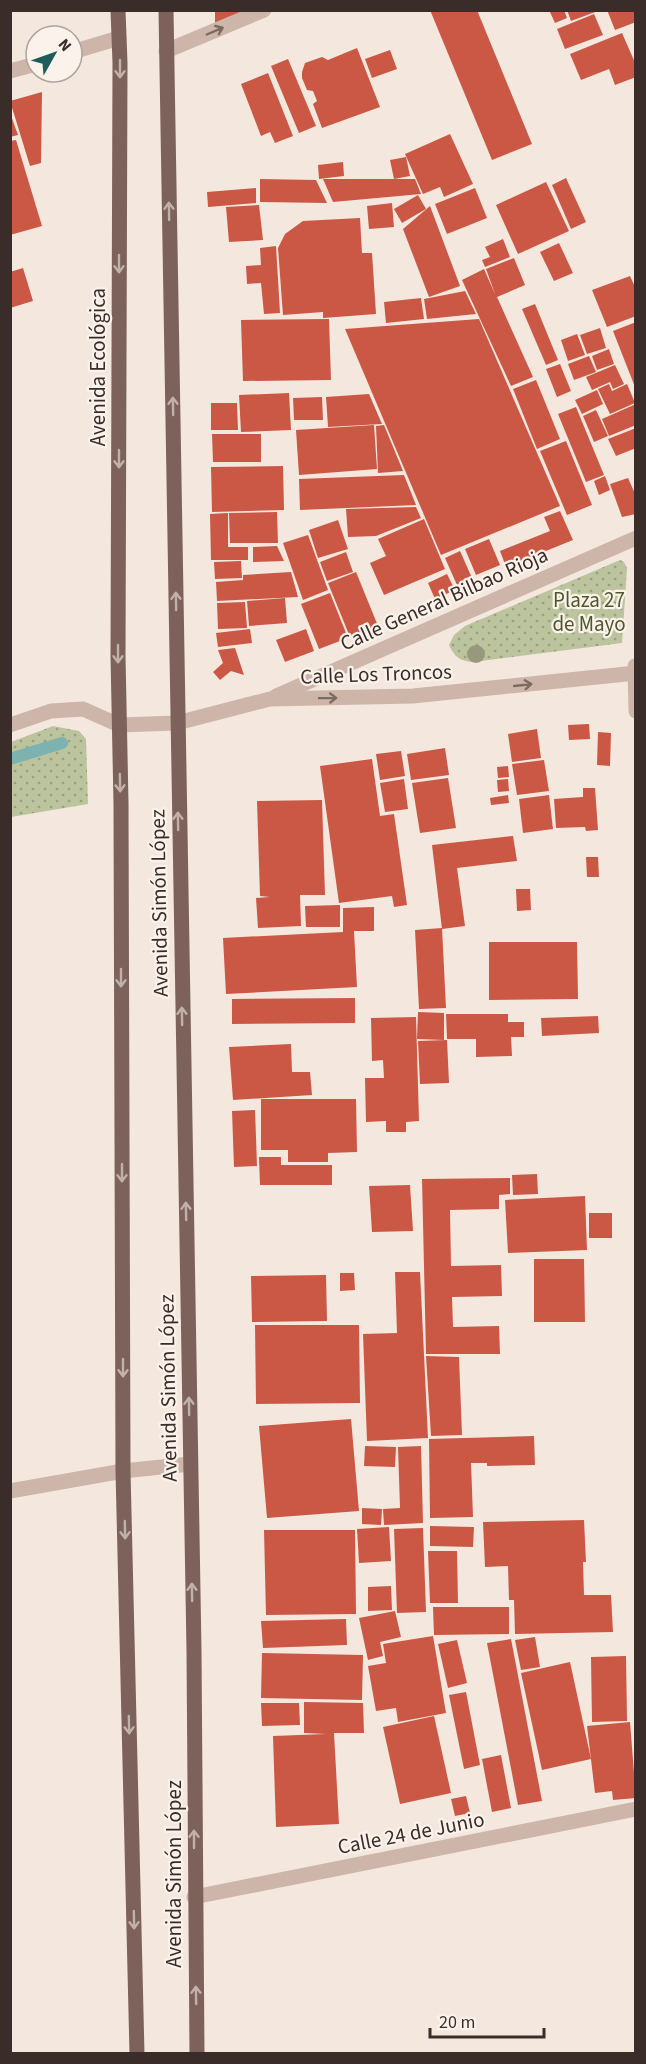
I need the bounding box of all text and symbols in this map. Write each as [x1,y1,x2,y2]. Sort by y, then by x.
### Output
north arrow [24,24,84,84]
one-way arrow [205,25,224,36]
text: N [53,34,77,56]
one-way arrow [114,58,126,78]
one-way arrow [163,202,175,222]
one-way arrow [113,253,125,273]
street label: Avenida Ecológica [83,288,113,446]
one-way arrow [167,397,178,417]
one-way arrow [113,448,125,468]
street label: Calle General Bilbao Rioja [335,540,553,658]
park label: Plaza 27 de Mayo [552,585,626,639]
one-way arrow [170,592,182,612]
one-way arrow [112,643,124,663]
street label: Calle Los Troncos [300,656,453,692]
one-way arrow [512,679,532,690]
one-way arrow [318,692,338,704]
one-way arrow [114,773,126,793]
street label: Avenida Simón López [142,809,176,997]
one-way arrow [173,812,184,832]
one-way arrow [115,968,127,988]
one-way arrow [176,1007,188,1027]
one-way arrow [116,1163,128,1183]
one-way arrow [180,1202,192,1222]
street label: Avenida Simón López [151,1294,185,1482]
one-way arrow [117,1358,129,1378]
one-way arrow [184,1396,195,1416]
one-way arrow [119,1519,130,1539]
one-way arrow [187,1583,198,1603]
one-way arrow [124,1714,135,1734]
street label: Avenida Simón López [159,1780,189,1968]
street label: Calle 24 de Junio [335,1804,487,1862]
one-way arrow [188,1829,200,1849]
one-way arrow [128,1909,140,1929]
one-way arrow [190,1986,201,2006]
scale bar [430,2001,544,2039]
text: 20 m [439,2010,475,2035]

